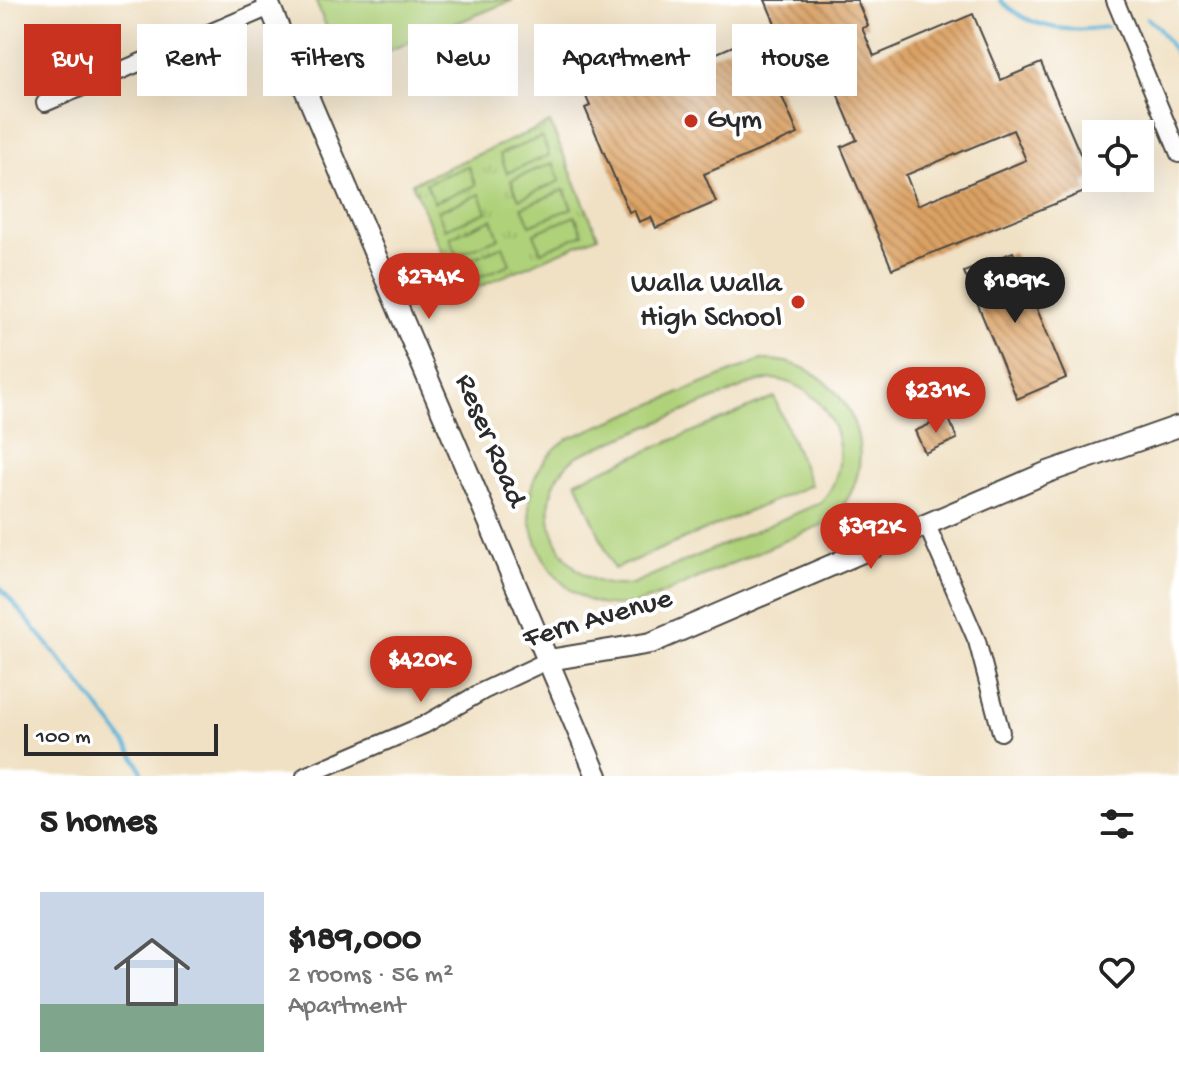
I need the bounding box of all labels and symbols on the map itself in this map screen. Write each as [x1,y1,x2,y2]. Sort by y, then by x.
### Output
place label: Gym [707,104,762,139]
marker: Gym [682,112,700,130]
pin: $274K [373,253,485,321]
pin: $189K [959,257,1071,325]
place label: Walla Walla High School [631,268,783,337]
marker: Walla Walla High School [789,293,807,311]
pin: $231K [880,367,992,435]
street label: Reser Road [445,369,534,515]
pin: $392K [815,503,927,571]
street label: Fern Avenue [519,582,677,658]
pin: $420K [365,636,477,704]
scale bar [24,720,218,756]

